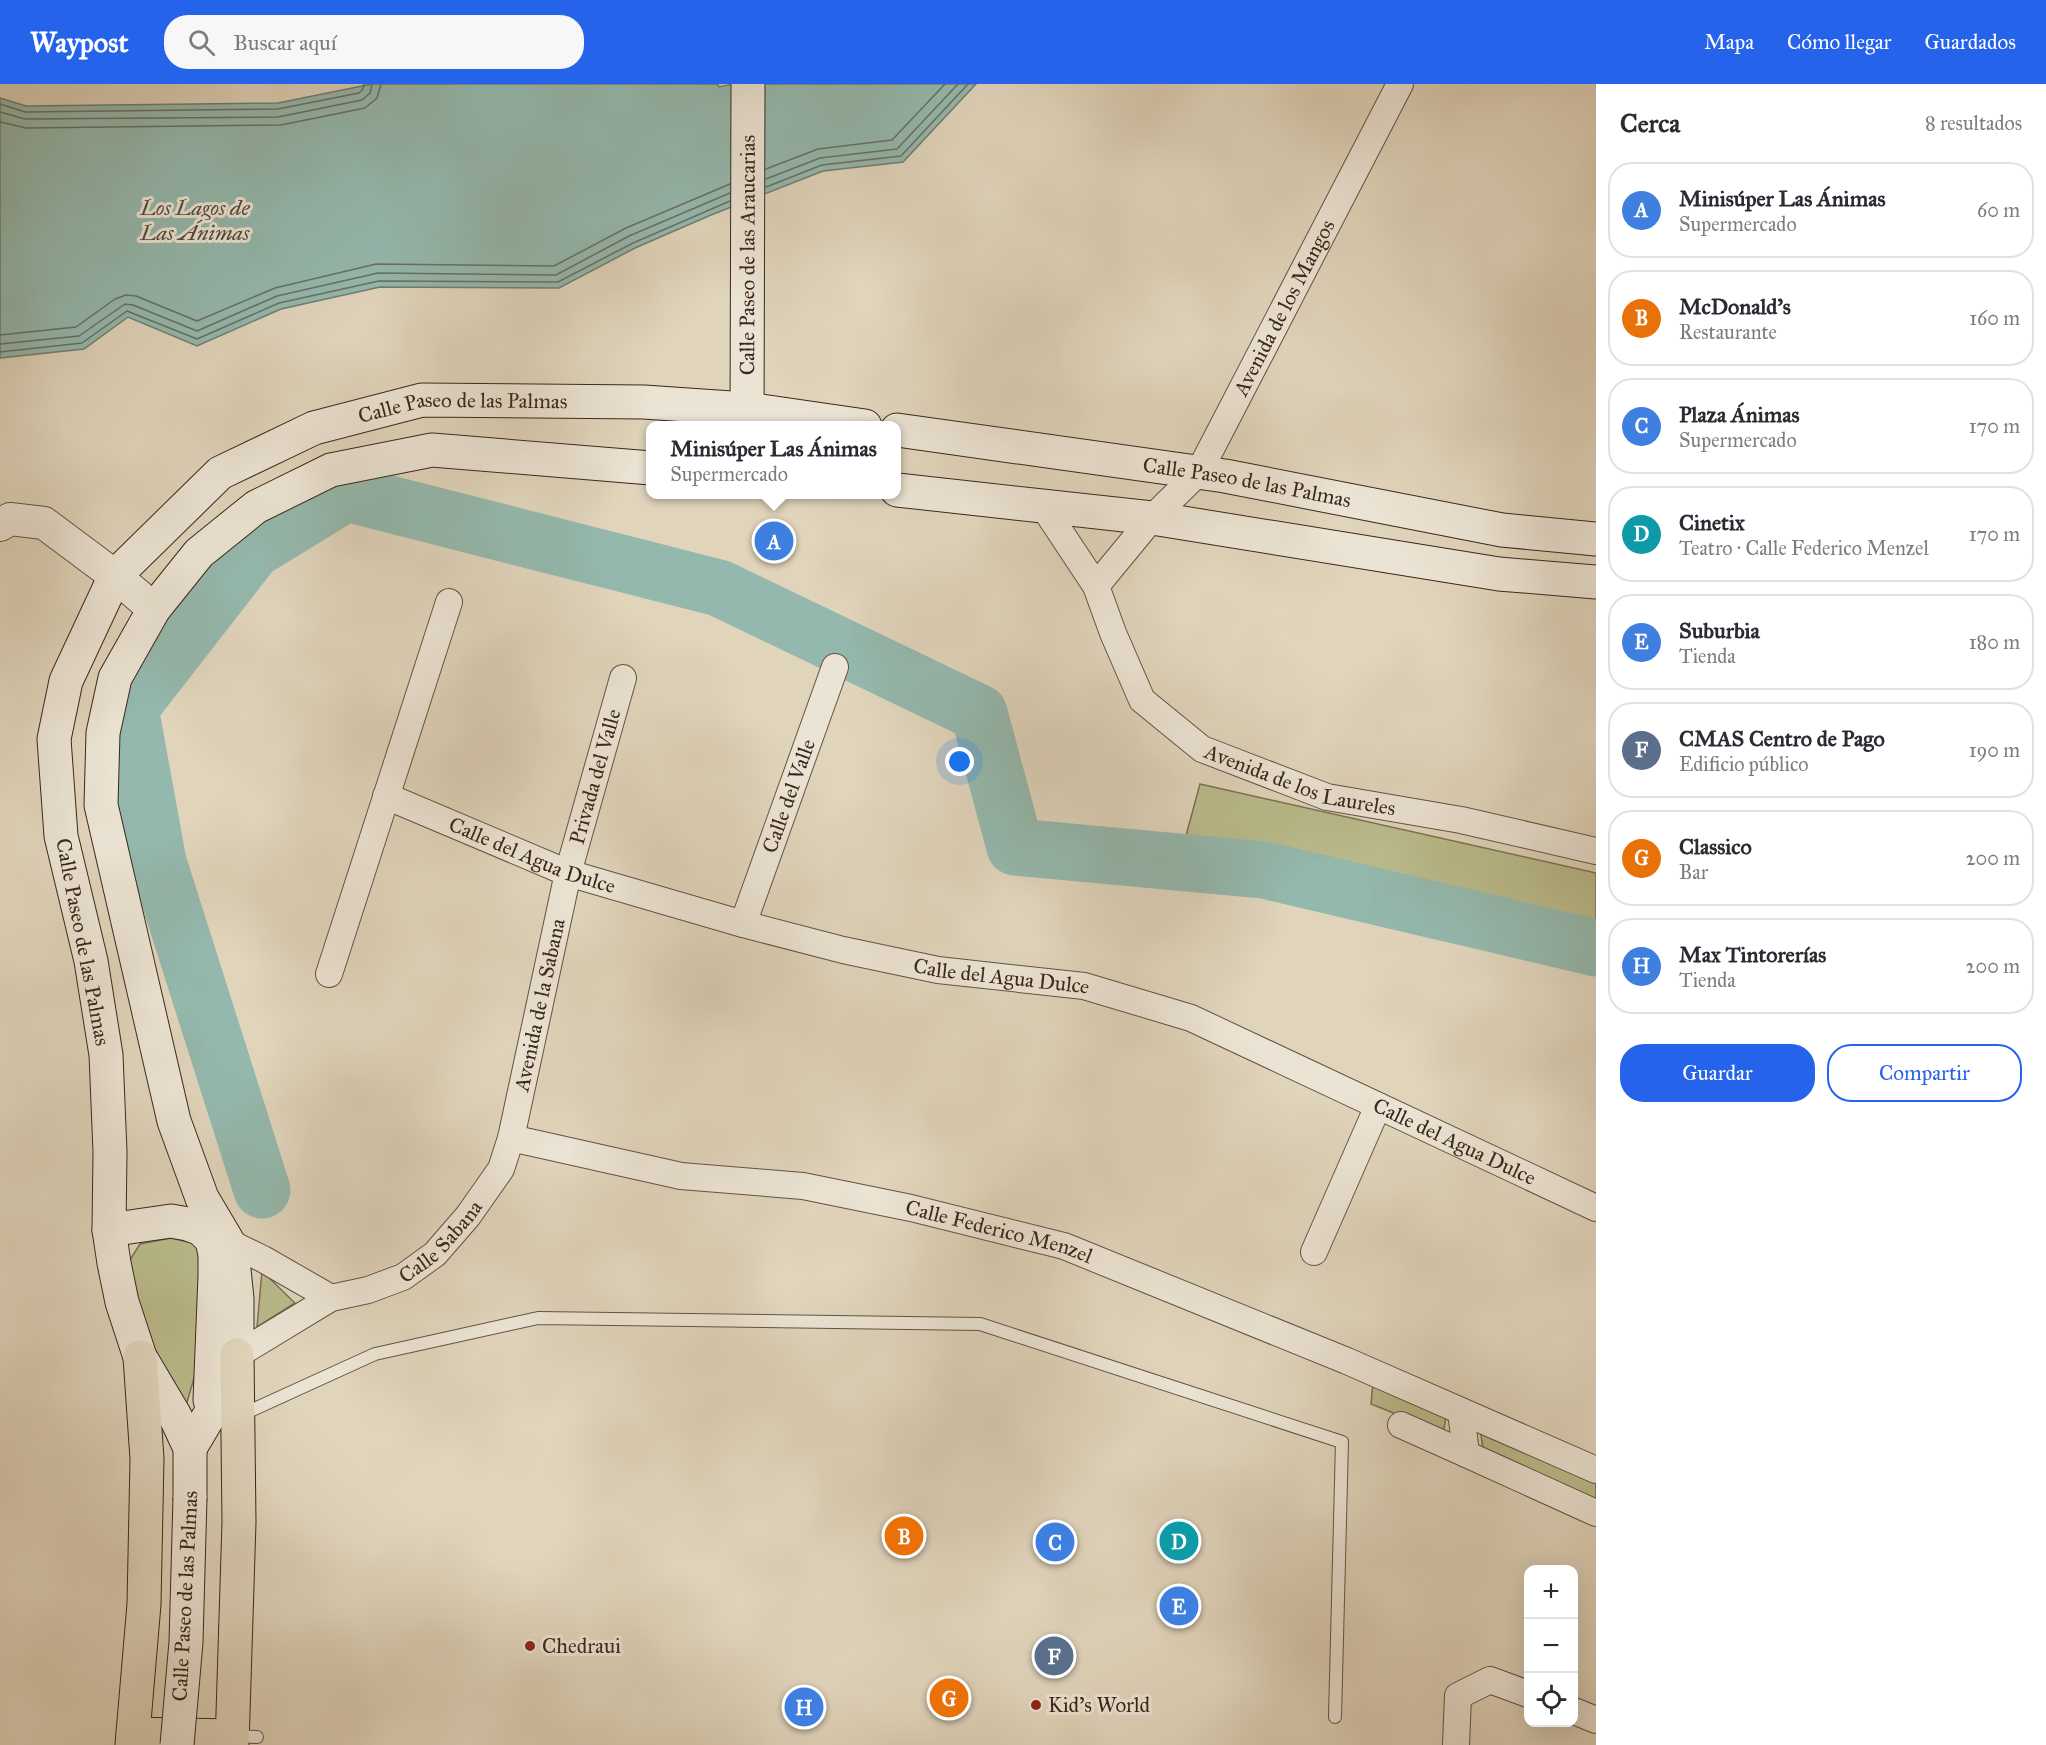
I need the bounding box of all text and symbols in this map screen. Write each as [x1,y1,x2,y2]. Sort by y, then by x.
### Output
search box [164,15,584,69]
text: Waypost [30,25,128,60]
icon: search [185,26,218,59]
text: Buscar aquí [233,29,337,56]
text: Mapa [1704,29,1754,55]
text: Cómo llegar [1787,29,1891,55]
text: Guardados [1924,29,2016,55]
text: Cerca [1620,107,1680,139]
text: 8 resultados [1925,111,2022,135]
street label: Calle Paseo de las Araucarias [734,135,761,375]
text: Minisúper Las Ánimas [1679,185,1885,212]
water label: Los Lagos de Las Ánimas [139,194,251,246]
text: A [1635,198,1648,222]
text: 60 m [1977,198,2020,222]
text: Supermercado [1679,212,1797,236]
street label: Avenida de los Mangos [1227,215,1341,401]
text: McDonald's [1679,293,1791,320]
text: B [1635,306,1648,330]
text: 160 m [1969,306,2020,330]
text: Restaurante [1679,320,1777,344]
street label: Calle Paseo de las Palmas [355,387,568,429]
text: Plaza Ánimas [1679,401,1800,428]
text: C [1635,414,1648,438]
text: 170 m [1969,414,2020,438]
popup [646,421,901,499]
text: Supermercado [1679,428,1797,452]
text: Minisúper Las Ánimas [670,435,877,462]
street label: Calle Paseo de las Palmas [1141,452,1353,513]
text: Supermercado [670,462,788,486]
text: Cinetix [1679,509,1745,536]
pin: A [754,518,794,564]
text: D [1634,522,1649,546]
text: 170 m [1969,522,2020,546]
text: Teatro · Calle Federico Menzel [1679,536,1929,560]
text: Suburbia [1679,617,1760,644]
text: E [1634,630,1649,654]
text: 180 m [1969,630,2020,654]
text: Tienda [1679,644,1736,668]
street label: Privada del Valle [564,706,627,847]
text: CMAS Centro de Pago [1679,725,1885,752]
street label: Calle del Valle [757,735,821,856]
street label: Avenida de los Laureles [1200,738,1398,822]
text: F [1635,738,1648,762]
text: 190 m [1969,738,2020,762]
your location [945,747,974,776]
text: Edificio público [1679,752,1809,776]
street label: Calle del Agua Dulce [445,811,619,899]
text: Classico [1679,833,1752,860]
street label: Calle Paseo de las Palmas [50,836,116,1048]
text: G [1634,846,1649,870]
text: 200 m [1966,846,2020,870]
text: Bar [1679,860,1708,884]
street label: Avenida de la Sabana [508,916,571,1095]
text: Max Tintorerías [1679,941,1826,968]
street label: Calle del Agua Dulce [911,952,1093,1000]
text: H [1633,954,1650,978]
text: 200 m [1966,954,2020,978]
text: Tienda [1679,968,1736,992]
button: Guardar [1620,1044,1815,1102]
button: Compartir [1827,1044,2022,1102]
street label: Calle del Agua Dulce [1369,1092,1540,1191]
street label: Calle Federico Menzel [903,1194,1097,1269]
street label: Calle Sabana [394,1195,488,1289]
street label: Calle Paseo de las Palmas [167,1490,203,1702]
pin: B [884,1514,924,1558]
pin: D [1160,1518,1198,1564]
pin: C [1036,1520,1074,1564]
map controls [1524,1565,1578,1727]
button: + [1524,1565,1578,1619]
pin: E [1160,1584,1198,1628]
button: − [1524,1619,1578,1673]
place label: Chedraui [542,1633,621,1659]
pin: F [1034,1634,1074,1678]
marker: Chedraui [523,1639,537,1653]
button: locate [1524,1673,1578,1727]
pin: G [930,1676,968,1720]
pin: H [784,1684,824,1730]
place label: Kid's World [1048,1692,1150,1718]
marker: Kid's World [1029,1698,1043,1712]

